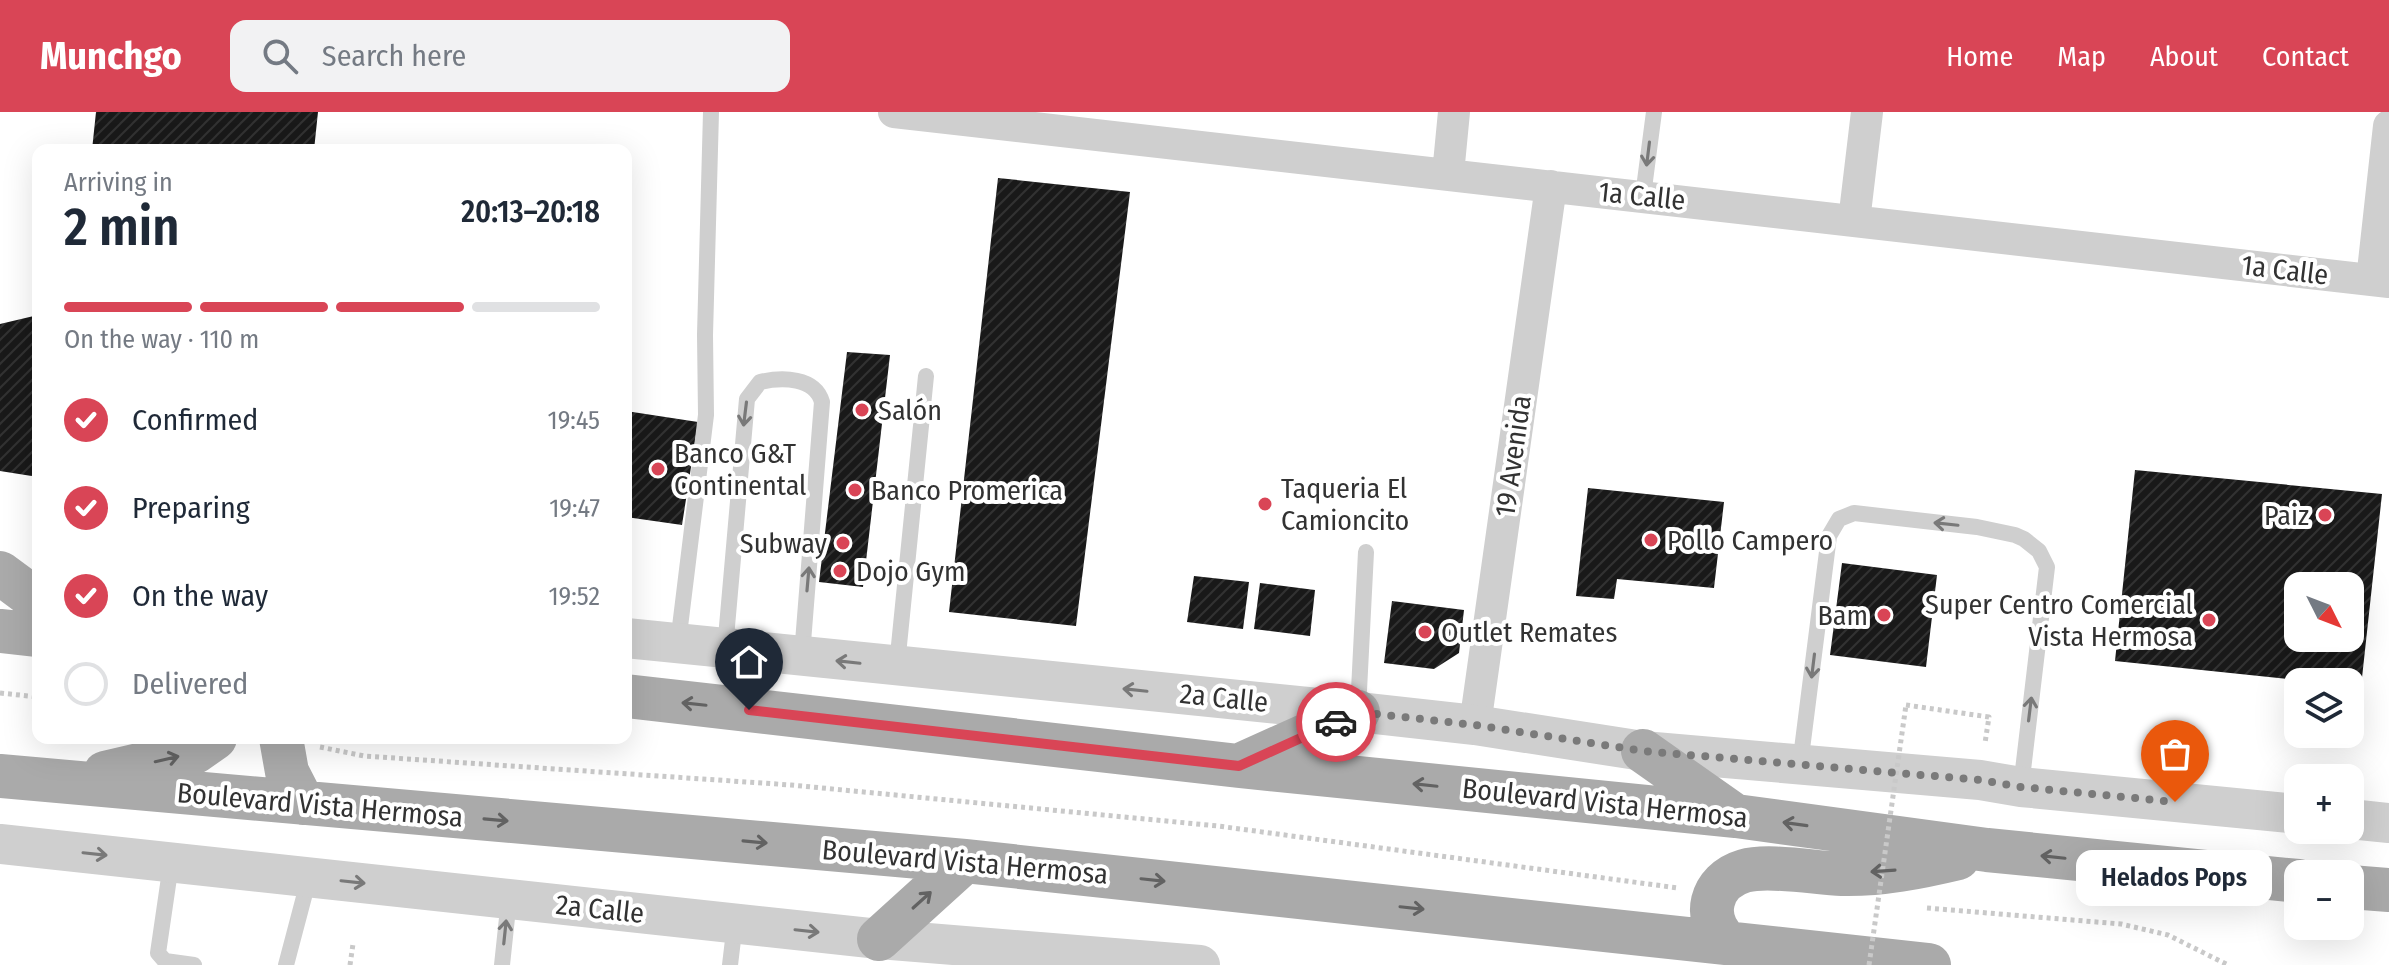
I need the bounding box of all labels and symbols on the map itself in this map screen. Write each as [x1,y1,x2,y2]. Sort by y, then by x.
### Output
one-way arrow [1640,141,1655,166]
street label: 1a Calle [1597,175,1687,217]
street label: 1a Calle [2240,248,2330,292]
street label: 19 Avenida [1488,393,1538,519]
place label: Salón [878,394,942,427]
one-way arrow [737,401,752,426]
marker: Salón [853,401,871,419]
place label: Banco G&T Continental [674,437,807,502]
marker: Banco G&T Continental [649,460,667,478]
place label: Taqueria El Camioncito [1281,472,1409,537]
place label: Banco Promerica [871,474,1063,507]
marker: Banco Promerica [846,481,864,499]
marker: Taqueria El Camioncito [1256,495,1274,513]
place label: Paiz [2264,499,2309,532]
marker: Paiz [2316,506,2334,524]
one-way arrow [1933,516,1960,531]
place label: Pollo Campero [1667,524,1833,557]
place label: Subway [740,527,828,560]
marker: Pollo Campero [1642,531,1660,549]
marker: Subway [834,534,852,552]
place label: Dojo Gym [856,555,965,588]
marker: Dojo Gym [831,562,849,580]
one-way arrow [801,566,816,593]
north arrow [2284,572,2364,652]
place label: Super Centro Comercial Vista Hermosa [1925,588,2193,653]
place label: Bam [1817,599,1868,632]
marker: Bam [1875,606,1893,624]
marker: Super Centro Comercial Vista Hermosa [2200,611,2218,629]
place label: Outlet Remates [1441,616,1617,649]
marker: Outlet Remates [1416,623,1434,641]
pin [715,628,783,710]
one-way arrow [1805,653,1820,678]
one-way arrow [835,654,862,669]
street label: 2a Calle [1178,677,1270,719]
one-way arrow [1122,682,1149,697]
courier [1296,682,1376,762]
one-way arrow [681,696,708,711]
one-way arrow [2023,697,2038,722]
pin [2141,720,2209,802]
one-way arrow [154,751,180,766]
street label: Boulevard Vista Hermosa [1461,772,1749,834]
street label: Boulevard Vista Hermosa [176,776,464,834]
one-way arrow [1413,777,1439,792]
one-way arrow [482,813,509,828]
one-way arrow [1783,816,1808,831]
street label: Boulevard Vista Hermosa [821,833,1109,891]
one-way arrow [741,835,768,850]
one-way arrow [81,847,108,862]
one-way arrow [2040,849,2067,864]
callout: Helados Pops [2077,850,2273,906]
one-way arrow [1871,864,1897,879]
one-way arrow [1139,873,1166,888]
one-way arrow [339,875,366,890]
street label: 2a Calle [554,888,646,930]
one-way arrow [912,891,932,909]
one-way arrow [1398,900,1425,915]
one-way arrow [498,919,513,946]
one-way arrow [793,924,819,939]

